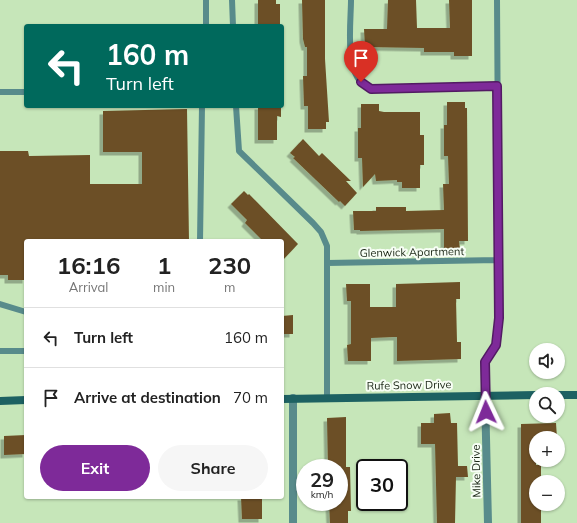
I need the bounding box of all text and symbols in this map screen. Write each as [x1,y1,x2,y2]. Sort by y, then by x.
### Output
text: 160 m [106,37,189,72]
icon: left [40,40,92,92]
pin [344,41,378,82]
icon: arrive [350,47,372,69]
text: Turn left [106,72,174,95]
street label: Glenwick Apartment [360,244,465,260]
text: 16:16 [57,250,120,280]
text: 1 [157,250,171,280]
text: 230 [208,250,251,280]
text: Arrival [69,279,108,295]
text: min [153,279,175,295]
text: m [224,279,235,295]
icon: left [40,327,62,349]
text: Turn left [74,328,133,347]
text: 160 m [224,328,268,347]
map controls [529,343,565,511]
button: sound [529,343,565,379]
street label: Rufe Snow Drive [366,377,452,393]
icon: arrive [40,387,62,409]
button: search [529,387,565,423]
text: Arrive at destination [74,388,221,407]
text: 70 m [233,388,268,407]
position arrow [465,391,507,433]
button: + [529,431,565,467]
street label: Mike Drive [469,444,483,498]
button: Exit [40,445,150,491]
button: Share [158,445,268,491]
speed limit sign: 30 [356,459,408,511]
text: 29 [310,467,334,492]
button: − [529,475,565,511]
text: km/h [311,488,333,501]

